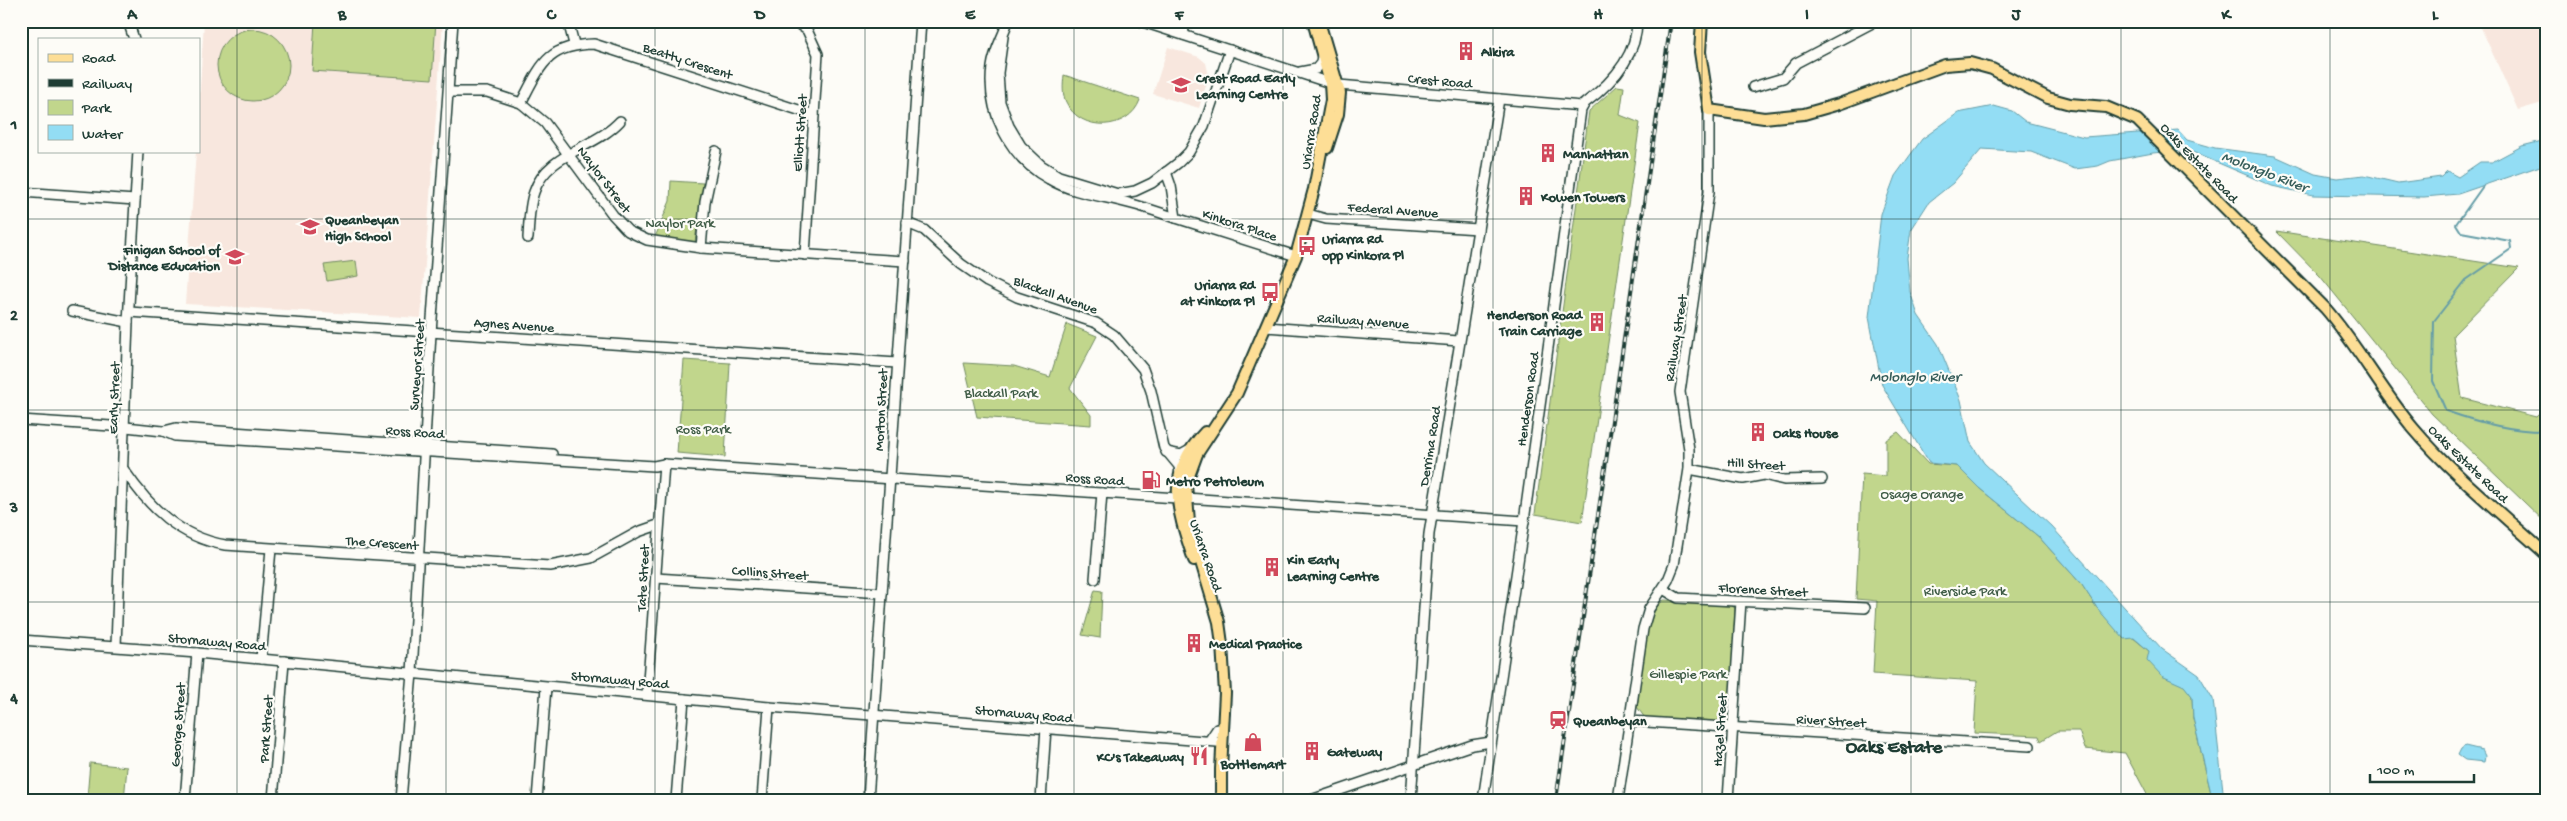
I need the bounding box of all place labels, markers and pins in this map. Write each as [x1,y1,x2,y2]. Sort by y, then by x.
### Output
building icon: Alkira [1455,40,1477,62]
place label: Alkira [1480,45,1516,62]
place label: Crest Road Early Learning Centre [1195,71,1295,104]
school or university icon: Crest Road Early Learning Centre [1170,74,1192,96]
building icon: Manhattan [1537,142,1559,164]
place label: Manhattan [1563,147,1629,164]
building icon: Kowen Towers [1515,185,1537,207]
place label: Kowen Towers [1540,190,1626,207]
place label: Queanbeyan High School [325,213,399,246]
school or university icon: Queanbeyan High School [299,216,321,238]
place label: Uriarra Rd opp Kinkora Pl [1321,232,1404,265]
bus stop icon: Uriarra Rd opp Kinkora Pl [1296,235,1318,257]
place label: Finigan School of Distance Education [107,243,222,276]
school or university icon: Finigan School of Distance Education [224,246,246,268]
place label: Uriarra Rd at Kinkora Pl [1179,278,1257,311]
bus stop icon: Uriarra Rd at Kinkora Pl [1259,281,1281,303]
place label: Henderson Road Train Carriage [1487,308,1584,341]
building icon: Henderson Road Train Carriage [1586,311,1608,333]
building icon: Oaks House [1747,421,1769,443]
place label: Oaks House [1773,426,1839,443]
fuel station icon: Metro Petroleum [1140,469,1162,491]
place label: Metro Petroleum [1166,474,1264,491]
place label: Kin Early Learning Centre [1286,553,1380,586]
building icon: Kin Early Learning Centre [1261,556,1283,578]
building icon: Medical Practice [1183,632,1205,654]
place label: Medical Practice [1209,637,1303,654]
station icon: Queanbeyan [1547,709,1569,731]
place label: Queanbeyan [1573,714,1647,731]
shop icon: Bottlemart [1242,731,1264,753]
building icon: Gateway [1301,740,1323,762]
restaurant icon: KC's Takeaway [1188,745,1210,767]
place label: Gateway [1327,745,1382,762]
place label: KC's Takeaway [1096,750,1184,767]
place label: Bottlemart [1220,757,1287,774]

